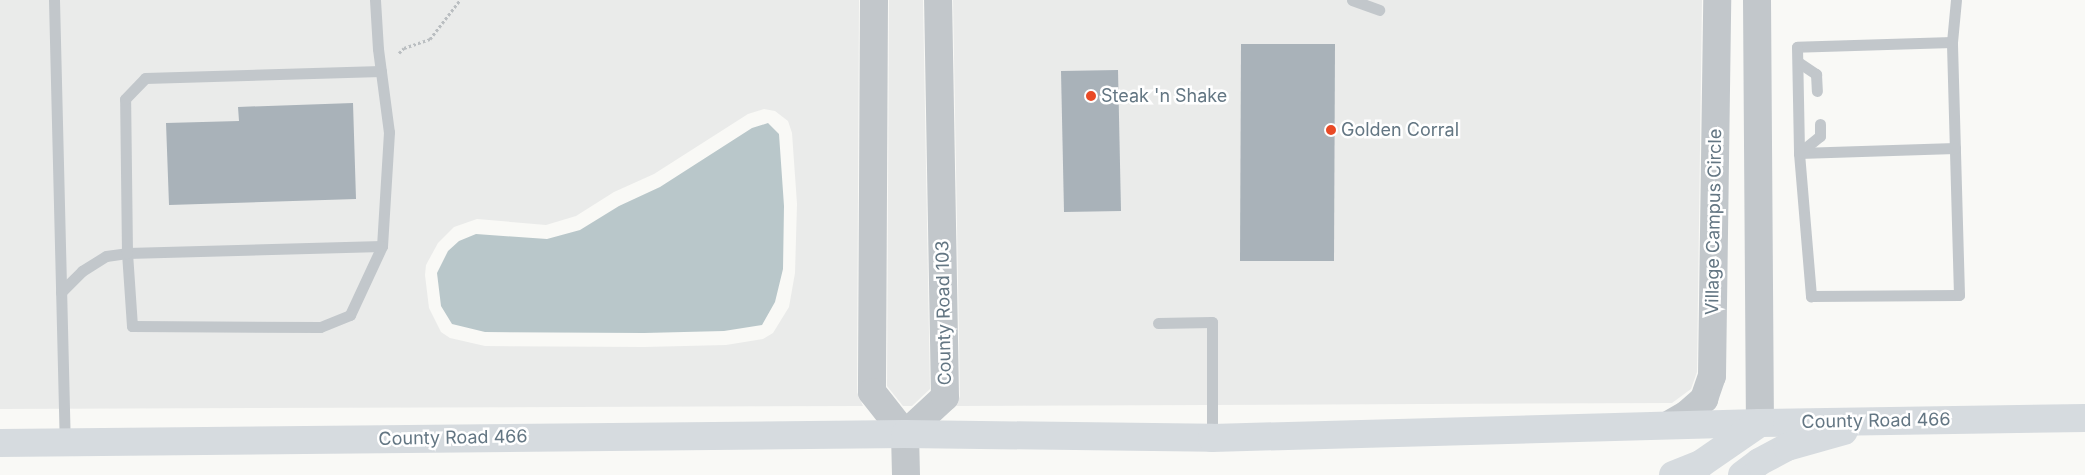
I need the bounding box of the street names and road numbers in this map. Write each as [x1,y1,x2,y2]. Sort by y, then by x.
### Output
street label: Village Campus Circle [1702,129,1726,315]
street label: County Road 103 [932,240,956,386]
street label: County Road 466 [1801,409,1951,433]
street label: County Road 466 [378,426,528,450]

